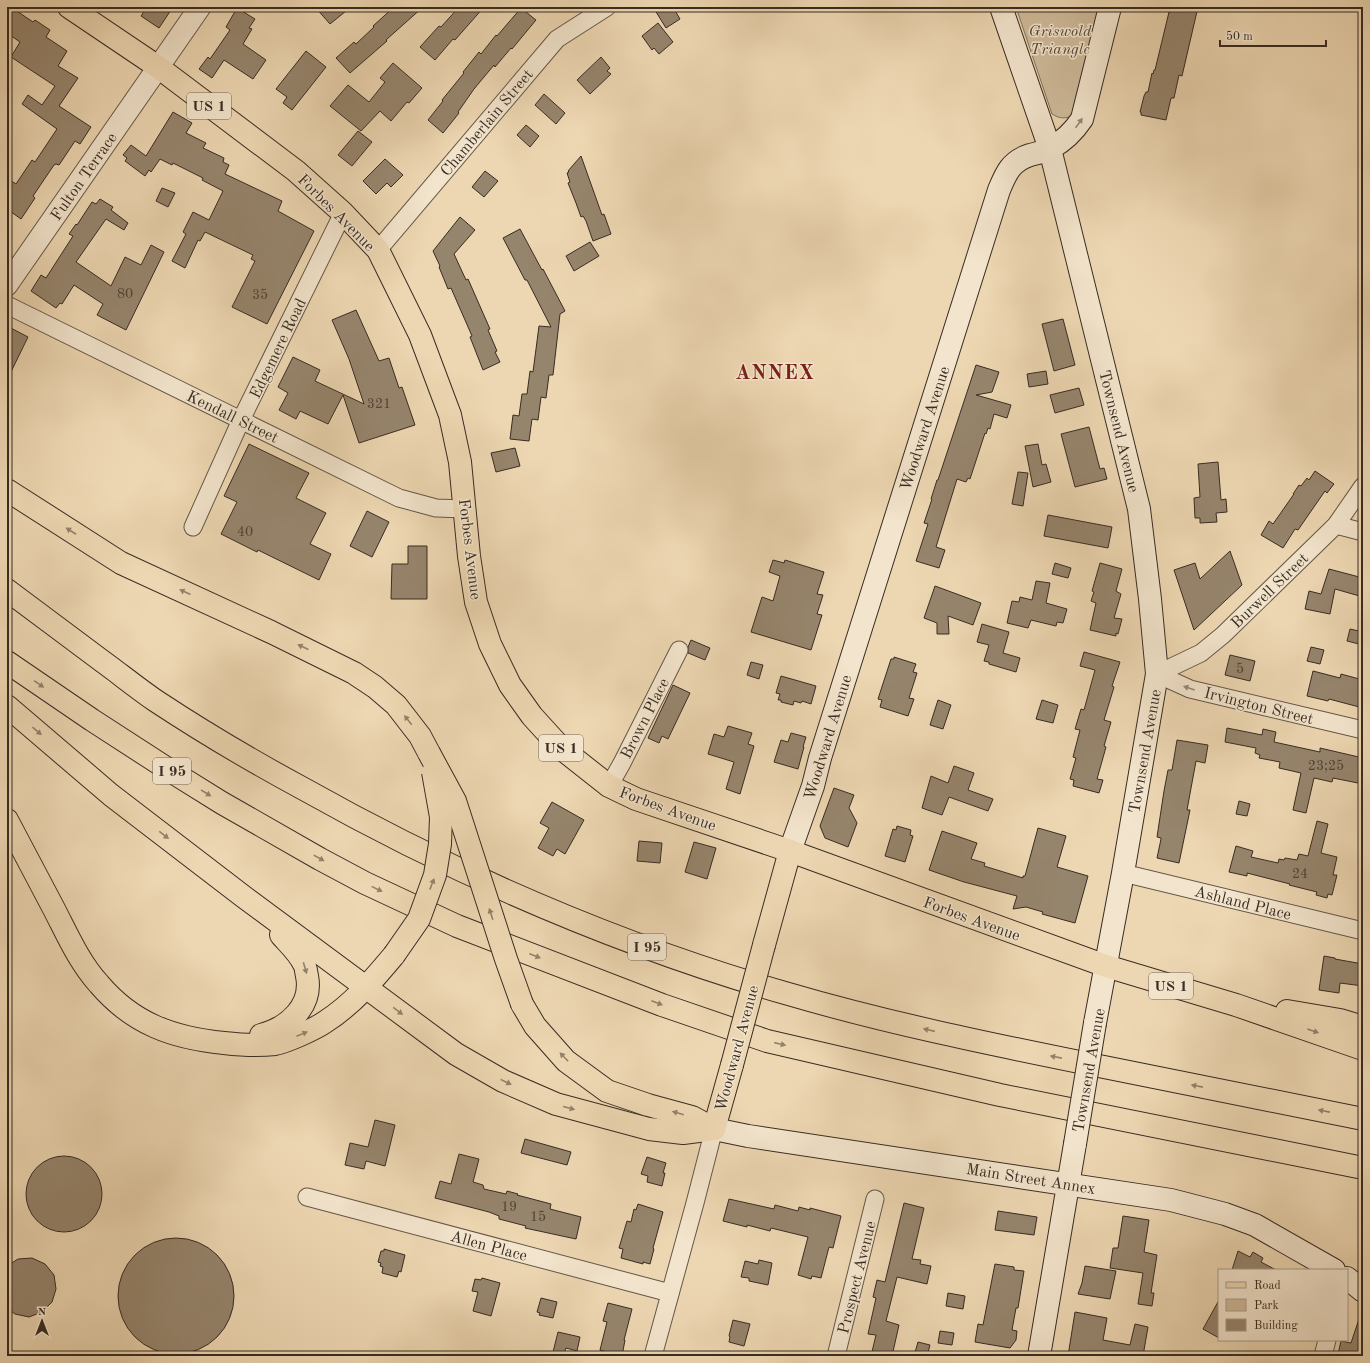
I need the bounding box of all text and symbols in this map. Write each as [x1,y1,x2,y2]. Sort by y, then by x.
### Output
scale bar [1220,22,1326,48]
park label: Griswold Triangle [1029,24,1092,58]
text: 50 m [1226,30,1253,43]
street label: Chamberlain Street [438,66,537,180]
road number: US 1 [187,93,231,119]
one-way arrow [1075,118,1083,129]
street label: Fulton Terrace [48,130,121,224]
street label: Forbes Avenue [294,172,377,255]
house number: 80 [117,287,133,301]
house number: 35 [252,288,268,302]
street label: Edgemere Road [248,296,310,402]
district label: ANNEX [735,364,815,384]
street label: Woodward Avenue [898,364,954,493]
street label: Townsend Avenue [1095,369,1141,494]
street label: Kendall Street [184,389,281,447]
house number: 321 [367,397,391,411]
street label: Forbes Avenue [455,498,483,601]
house number: 40 [237,525,253,539]
one-way arrow [65,527,76,534]
street label: Burwell Street [1229,550,1312,632]
one-way arrow [179,589,190,595]
one-way arrow [297,644,308,650]
house number: 5 [1236,662,1244,676]
street label: Woodward Avenue [802,673,856,802]
street label: Brown Place [619,676,673,762]
one-way arrow [34,680,44,688]
one-way arrow [1183,684,1195,690]
street label: Irvington Street [1202,686,1315,728]
street label: Townsend Avenue [1127,688,1165,815]
one-way arrow [404,715,412,726]
one-way arrow [31,727,42,736]
road number: US 1 [539,735,583,761]
road number: I 95 [153,758,191,784]
house number: 23;25 [1308,759,1344,773]
street label: Forbes Avenue [617,785,718,835]
one-way arrow [201,790,212,797]
one-way arrow [159,831,169,839]
one-way arrow [313,855,325,862]
house number: 24 [1292,867,1308,881]
one-way arrow [430,878,436,890]
street label: Ashland Place [1193,884,1292,924]
one-way arrow [372,886,383,892]
street label: Forbes Avenue [921,895,1022,945]
one-way arrow [488,908,494,920]
road number: I 95 [628,934,666,960]
one-way arrow [530,954,542,960]
one-way arrow [302,963,308,975]
road number: US 1 [1149,973,1193,999]
street label: Woodward Avenue [713,984,762,1113]
one-way arrow [651,1000,663,1006]
one-way arrow [392,1007,403,1015]
street label: Townsend Avenue [1071,1007,1109,1134]
one-way arrow [922,1027,935,1033]
one-way arrow [1307,1029,1319,1035]
one-way arrow [296,1030,308,1036]
one-way arrow [774,1042,786,1048]
one-way arrow [559,1052,568,1062]
one-way arrow [1050,1054,1062,1060]
one-way arrow [500,1079,512,1085]
one-way arrow [1191,1082,1203,1088]
one-way arrow [563,1105,575,1111]
one-way arrow [1318,1108,1330,1114]
one-way arrow [672,1110,685,1116]
street label: Main Street Annex [965,1162,1097,1198]
house number: 19 [501,1200,517,1214]
house number: 15 [530,1210,546,1224]
street label: Prospect Avenue [836,1219,880,1336]
street label: Allen Place [448,1229,529,1265]
legend [1218,1269,1348,1341]
text: Road [1254,1280,1281,1292]
text: Park [1254,1300,1279,1312]
north arrow [22,1301,62,1341]
text: N [38,1307,47,1318]
text: Building [1254,1320,1298,1332]

